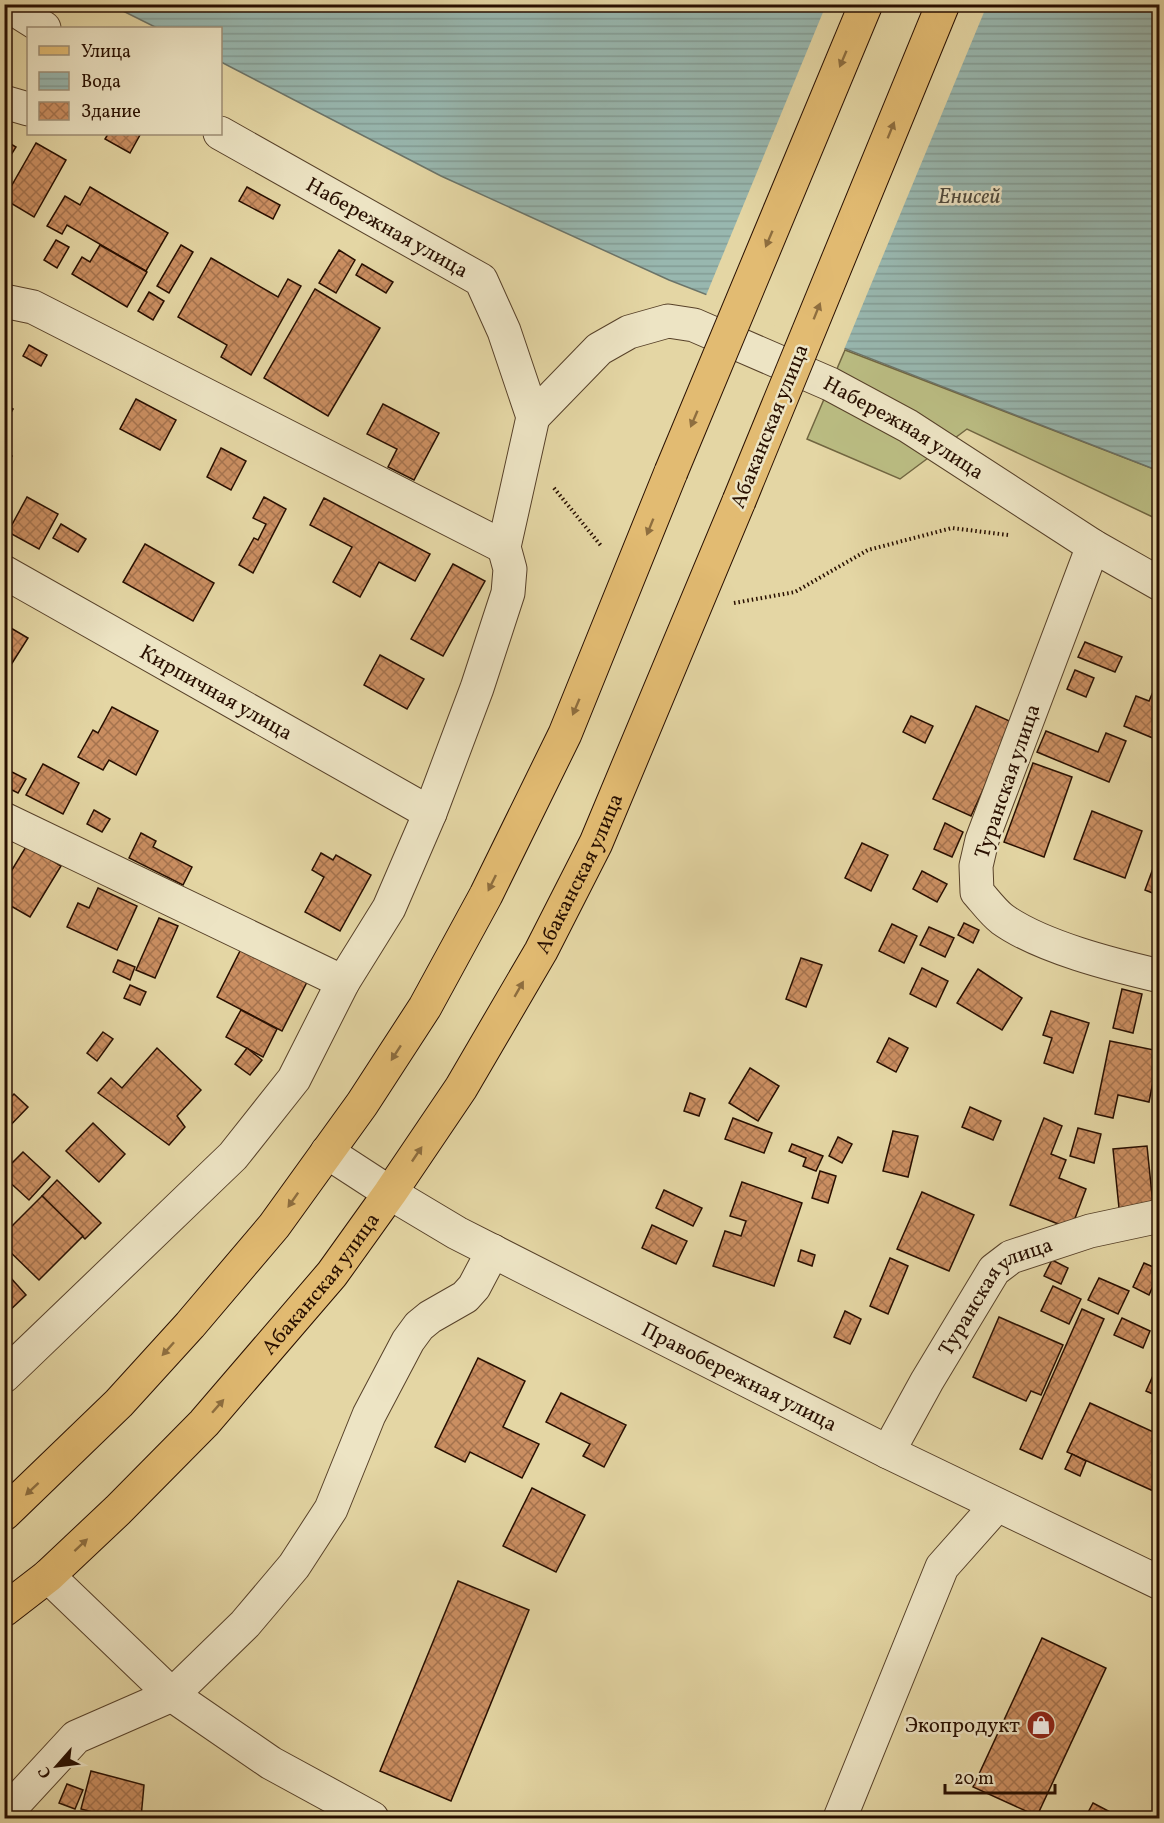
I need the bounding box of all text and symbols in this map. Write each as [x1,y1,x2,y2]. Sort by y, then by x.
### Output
legend [27,27,222,135]
text: Улица [81,40,131,65]
one-way arrow [838,50,848,68]
text: Вода [81,70,121,95]
text: Здание [81,100,141,125]
one-way arrow [886,121,896,139]
street label: Набережная улица [300,171,473,286]
water label: Енисей [938,182,1000,213]
one-way arrow [764,230,773,247]
one-way arrow [812,301,822,319]
street label: Абаканская улица [724,340,817,513]
street label: Набережная улица [818,370,989,487]
one-way arrow [689,410,699,428]
one-way arrow [644,518,654,536]
street label: Кирпичная улица [134,639,298,748]
one-way arrow [571,699,581,717]
street label: Туранская улица [968,700,1048,863]
street label: Абаканская улица [529,789,631,959]
one-way arrow [487,875,496,892]
one-way arrow [514,980,524,997]
one-way arrow [390,1044,401,1061]
one-way arrow [411,1146,422,1163]
one-way arrow [287,1191,299,1207]
street label: Абаканская улица [256,1207,387,1362]
street label: Туранская улица [932,1231,1057,1362]
street label: Правобережная улица [636,1316,842,1440]
one-way arrow [162,1341,175,1356]
one-way arrow [211,1399,224,1414]
one-way arrow [25,1481,39,1495]
one-way arrow [73,1539,88,1552]
shop icon: Экопродукт [1025,1709,1057,1741]
place label: Экопродукт [905,1712,1020,1741]
north arrow [27,1736,87,1796]
scale bar [945,1757,1054,1795]
text: С [33,1762,58,1782]
text: 20 m [954,1767,994,1792]

